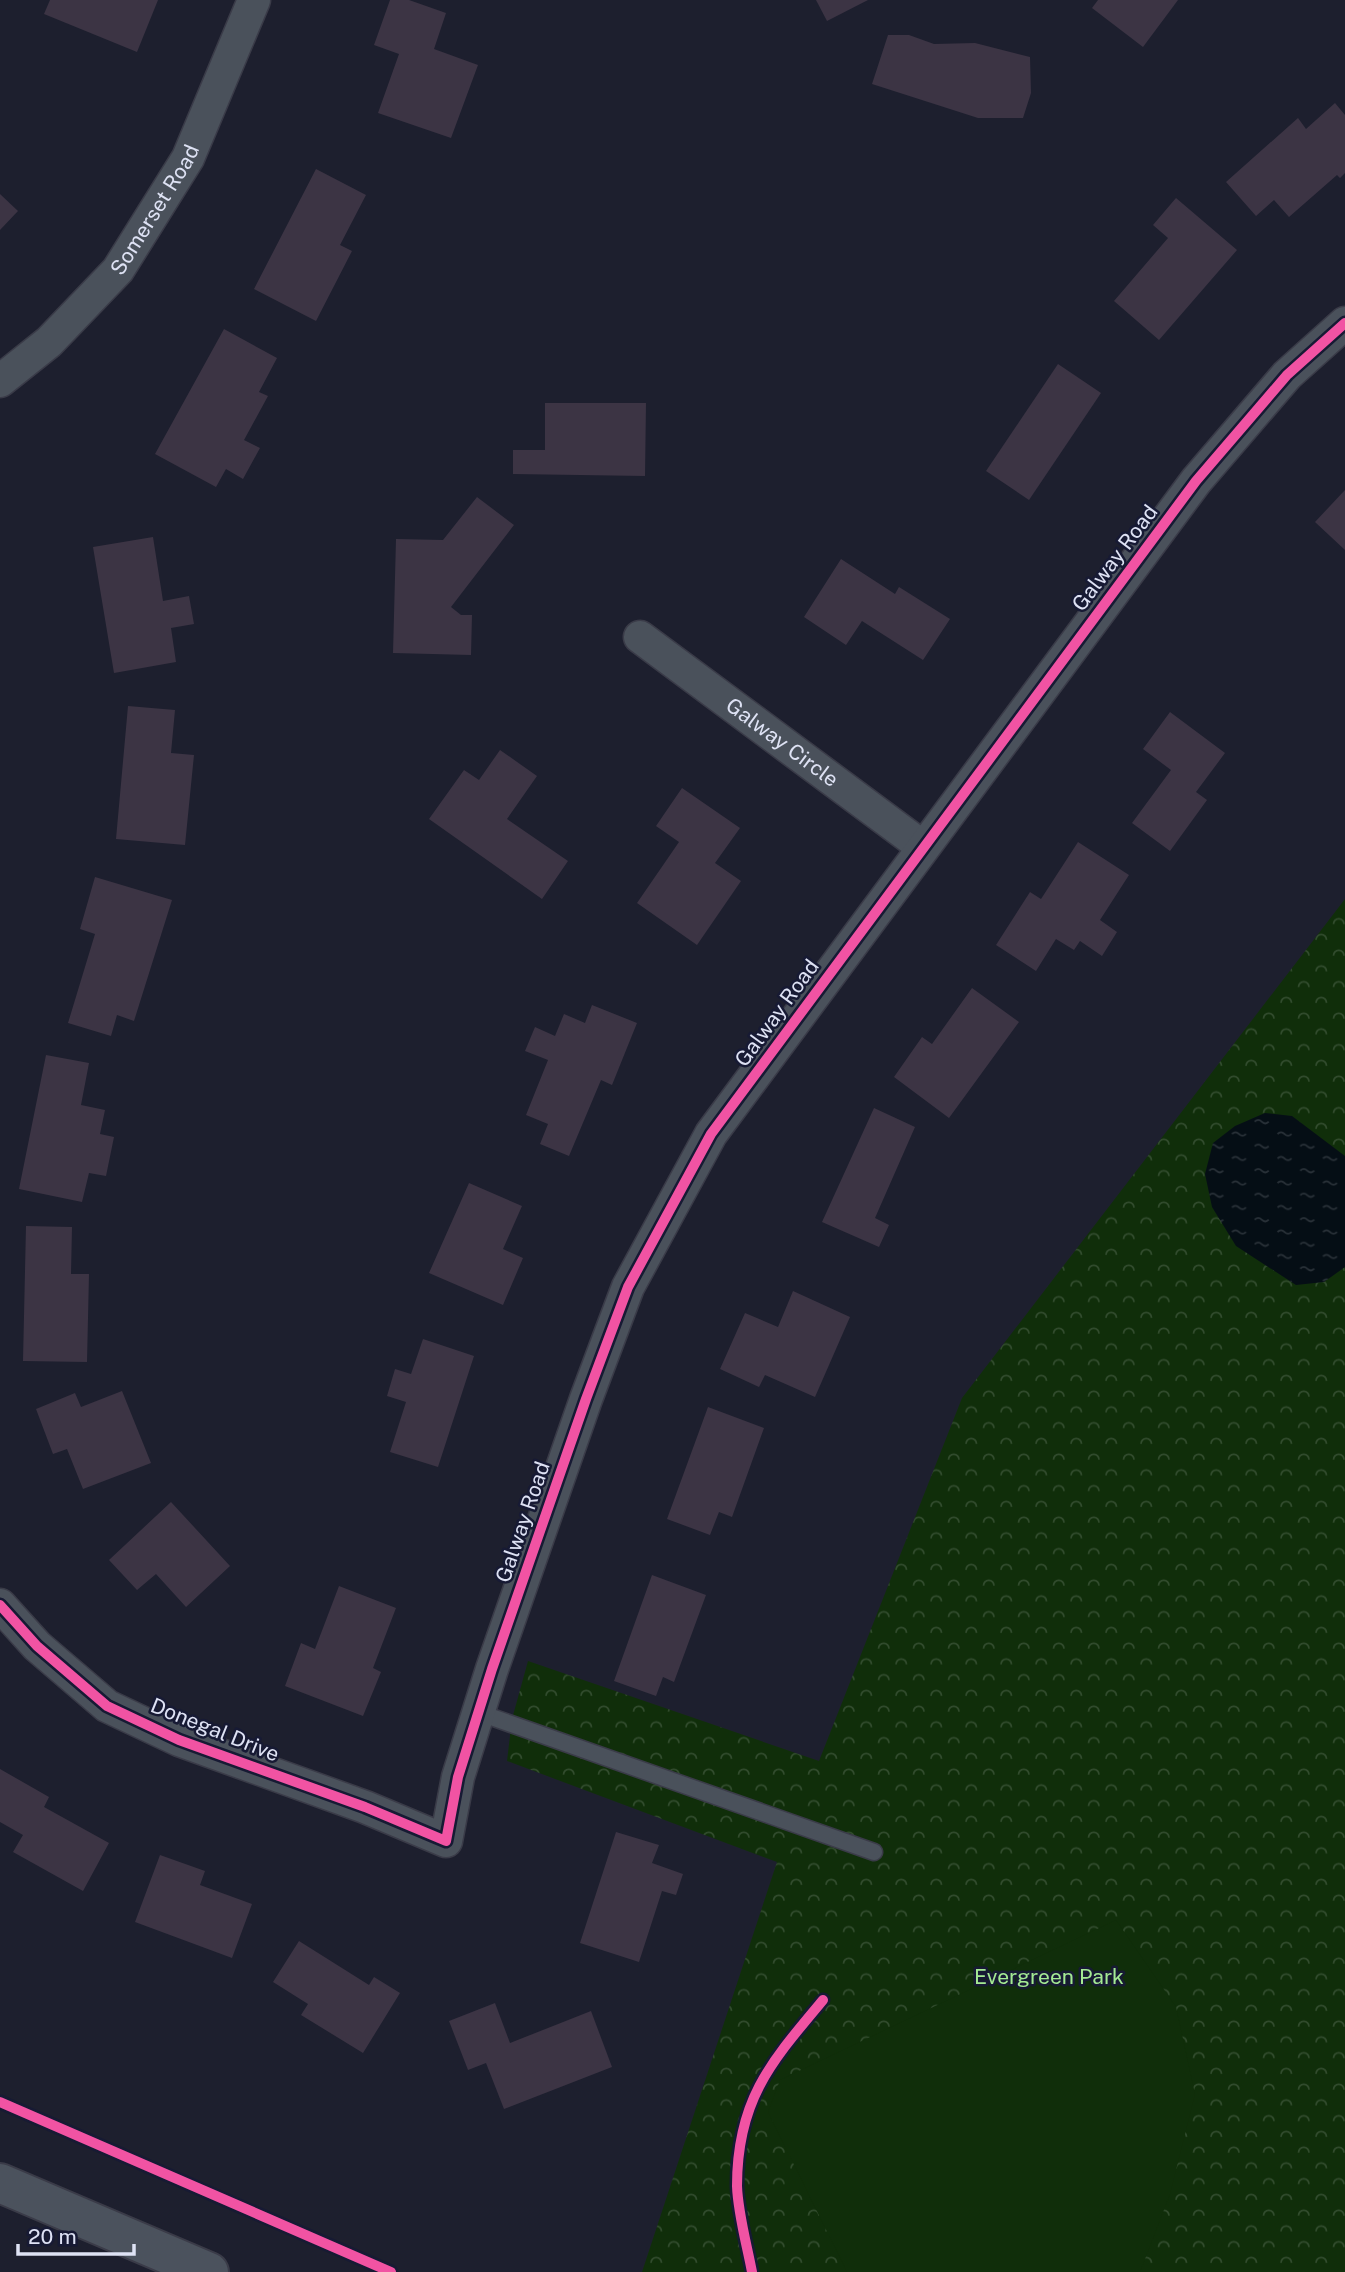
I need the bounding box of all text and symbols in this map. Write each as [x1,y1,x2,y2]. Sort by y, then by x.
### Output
street label: Somerset Road [105,141,204,280]
street label: Galway Road [1067,500,1163,616]
street label: Galway Circle [721,692,844,792]
street label: Galway Road [729,954,824,1071]
street label: Galway Road [490,1458,555,1586]
street label: Donegal Drive [147,1692,283,1767]
park label: Evergreen Park [974,1964,1124,1989]
scale bar [18,2212,133,2256]
text: 20 m [28,2224,77,2249]

